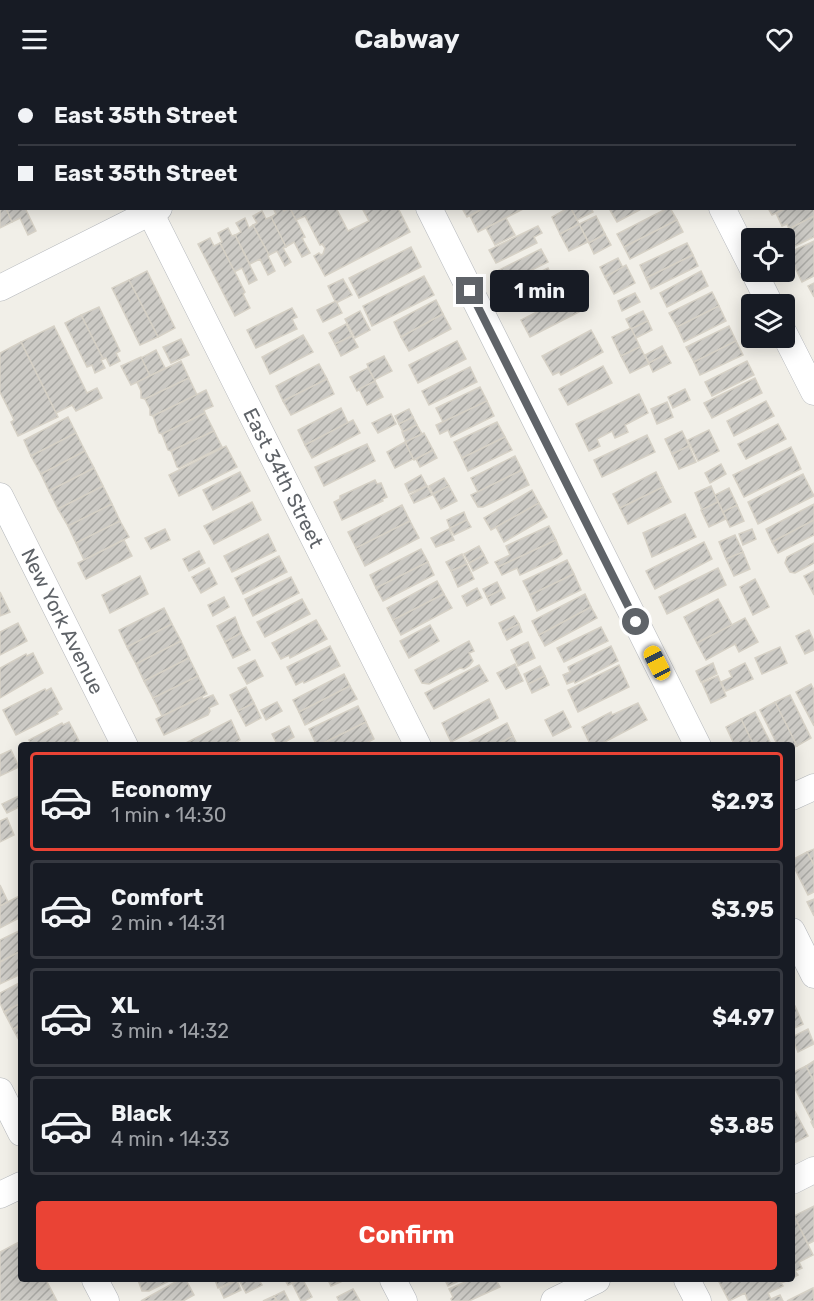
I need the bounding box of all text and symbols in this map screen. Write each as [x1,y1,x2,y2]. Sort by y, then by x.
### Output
icon: menu [18,23,51,56]
text: Cabway [354,23,460,55]
icon: heart [763,23,796,56]
text: East 35th Street [54,102,237,129]
text: East 35th Street [54,160,237,187]
map controls [741,228,795,348]
button: locate [741,228,795,282]
callout: 1 min [491,270,590,312]
route end [456,277,483,304]
text: 1 min [514,279,565,303]
button: layers [741,294,795,348]
street label: East 34th Street [238,404,329,552]
street label: New York Avenue [16,544,109,698]
route start [622,608,649,635]
car [641,643,673,683]
icon: car [39,775,93,829]
text: Economy [111,776,212,803]
text: $2.93 [711,788,774,815]
text: 1 min · 14:30 [111,803,226,827]
icon: car [39,883,93,937]
text: Comfort [111,884,203,911]
text: $3.95 [711,896,774,923]
text: 2 min · 14:31 [111,911,225,935]
icon: car [39,991,93,1045]
text: XL [111,992,139,1019]
text: $4.97 [712,1004,774,1031]
text: 3 min · 14:32 [111,1019,229,1043]
icon: car [39,1099,93,1153]
text: Black [111,1100,172,1127]
text: $3.85 [710,1112,774,1139]
text: 4 min · 14:33 [111,1127,230,1151]
button: Confirm [36,1201,777,1270]

